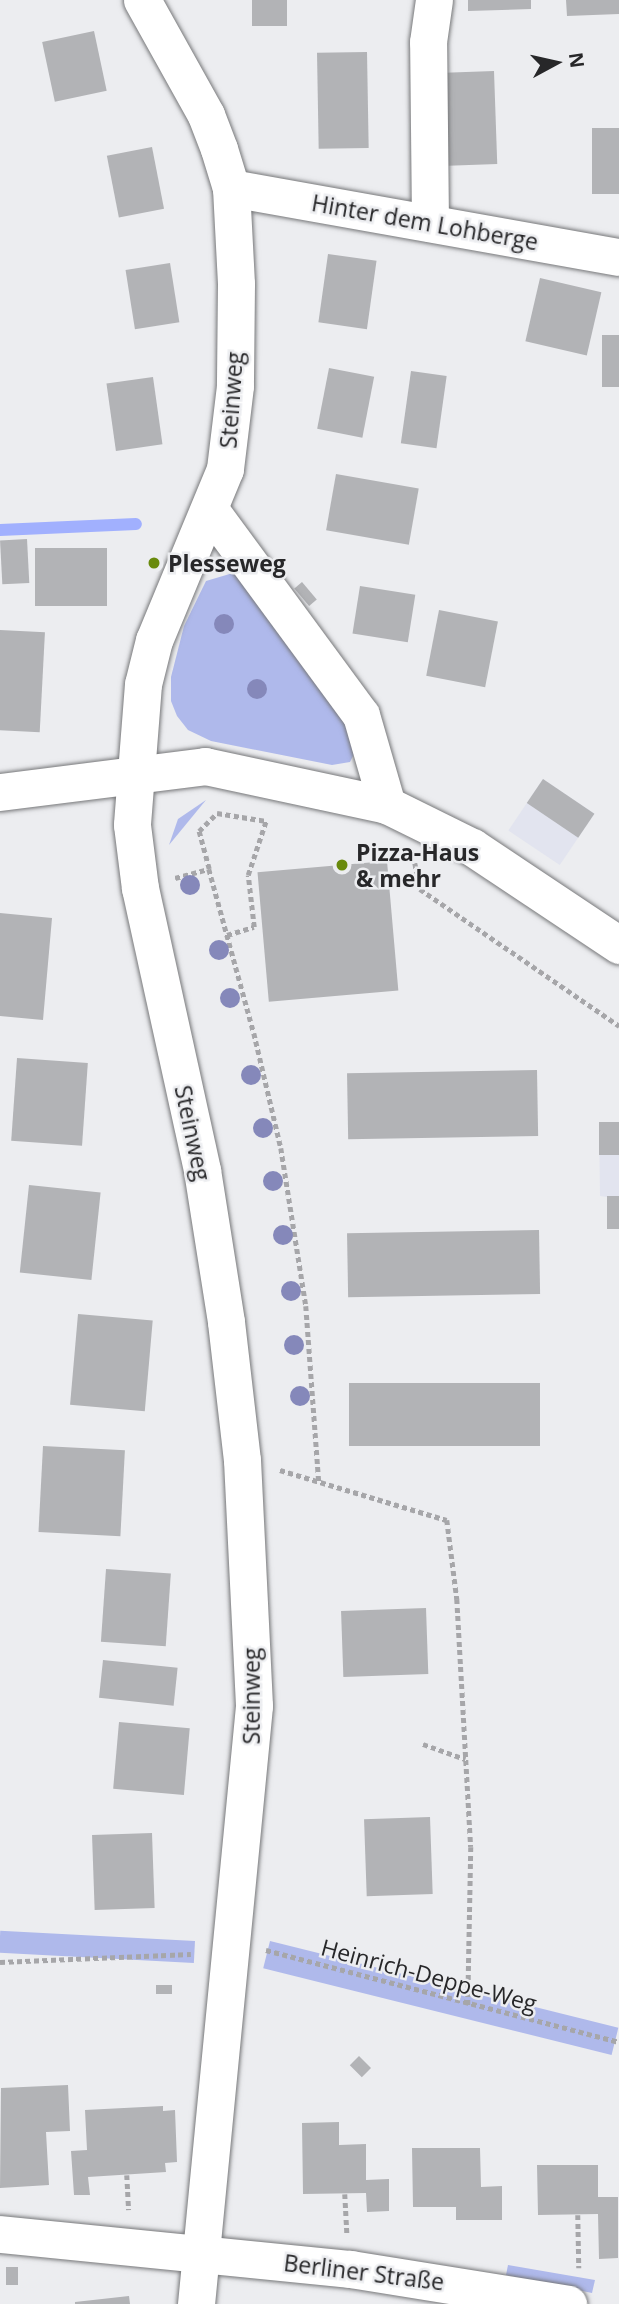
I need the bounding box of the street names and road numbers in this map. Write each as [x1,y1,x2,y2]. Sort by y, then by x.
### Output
street label: Hinter dem Lohberge [310,188,540,256]
street label: Steinweg [214,351,248,449]
street label: Steinweg [169,1083,217,1183]
street label: Steinweg [237,1648,265,1744]
street label: Heinrich-Deppe-Weg [318,1933,540,2017]
street label: Berliner Straße [282,2248,446,2296]

